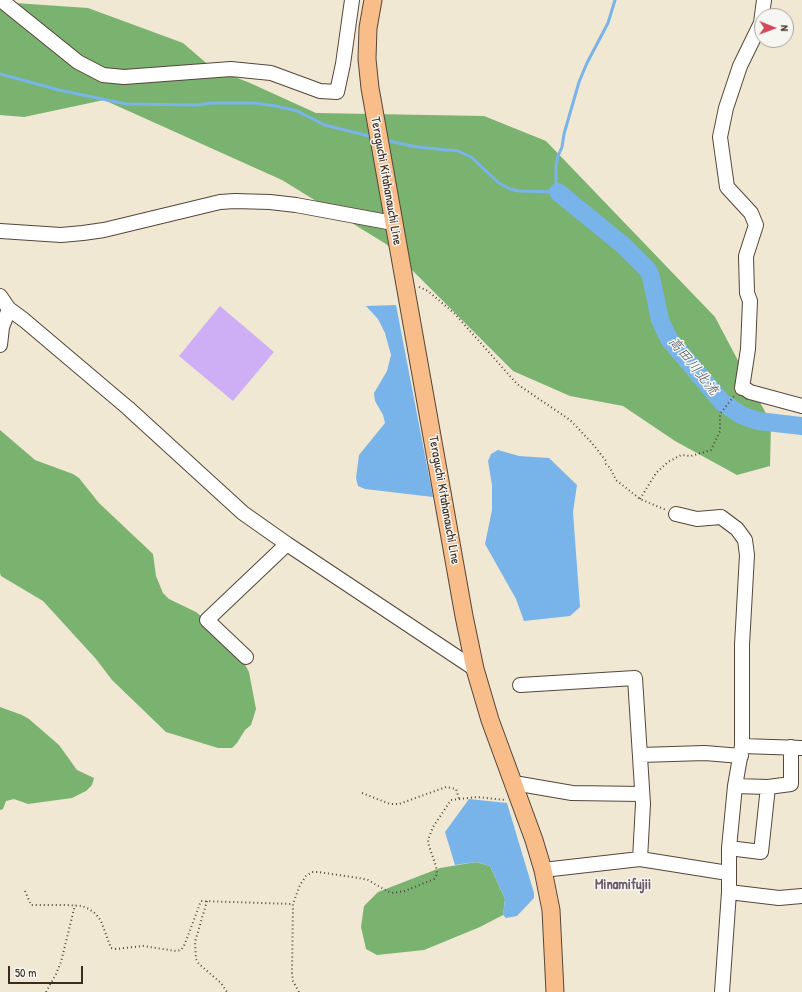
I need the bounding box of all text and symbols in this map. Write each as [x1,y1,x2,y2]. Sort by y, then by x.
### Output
north arrow [754,8,794,48]
text: N [778,25,792,31]
street label: Teraguchi Kitahanauchi Line [367,116,405,246]
water label: 高田川北流 [664,334,722,398]
street label: Teraguchi Kitahanauchi Line [425,435,463,565]
district label: Minamifujii [595,877,651,893]
scale bar [10,958,85,984]
text: 50 m [15,964,36,981]

